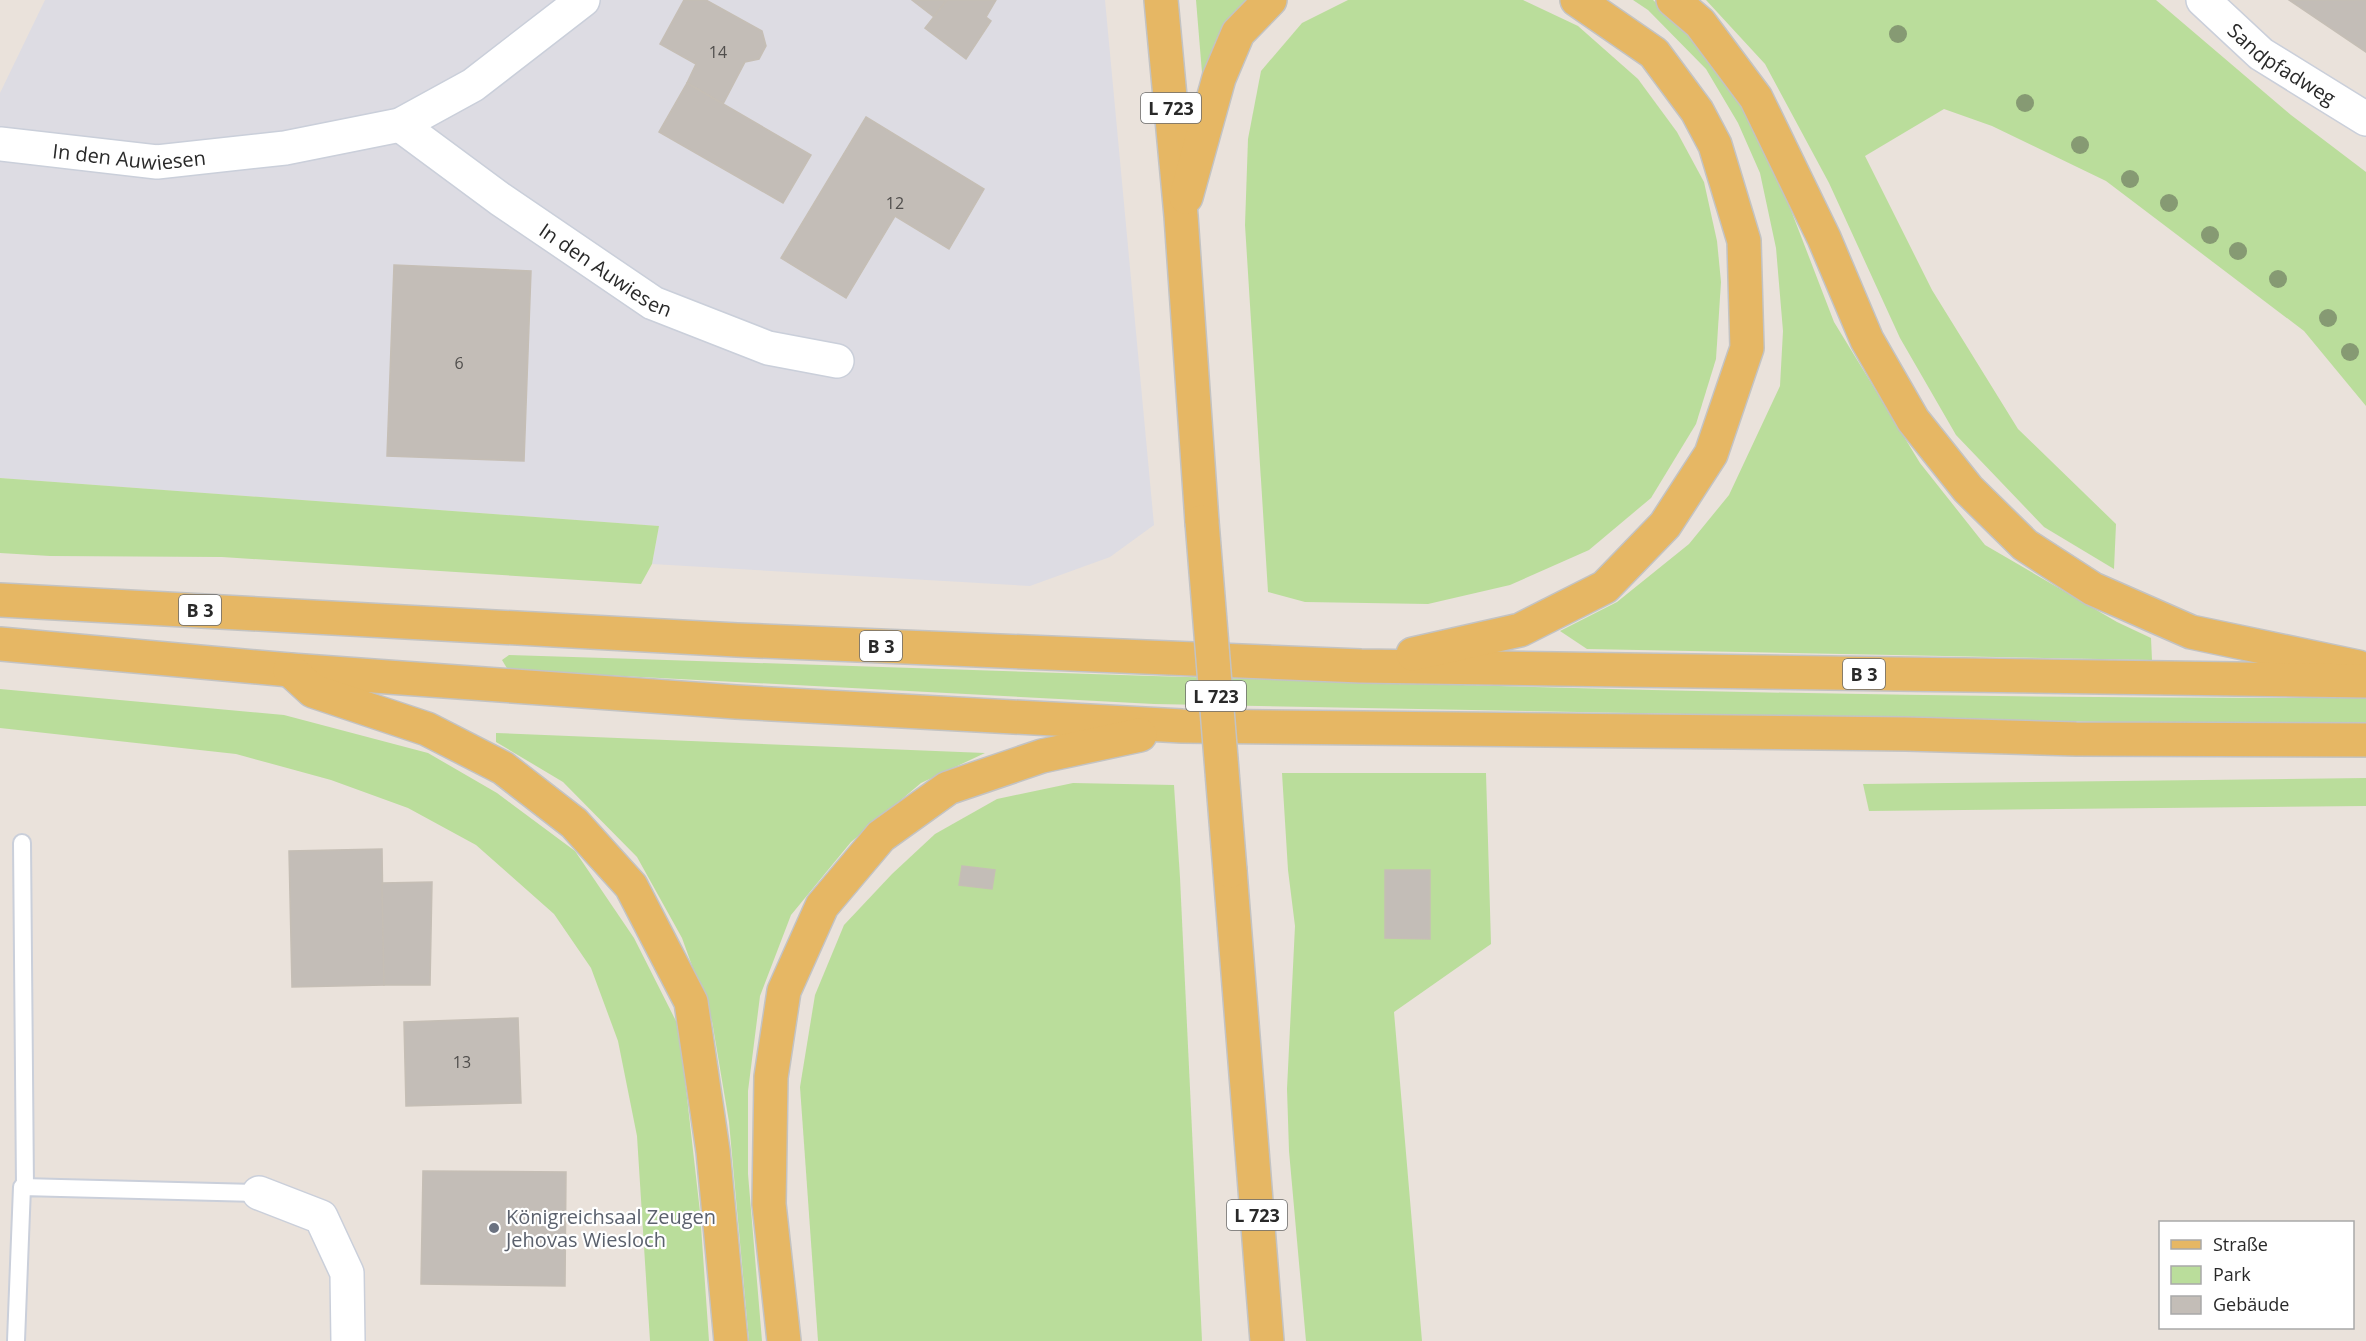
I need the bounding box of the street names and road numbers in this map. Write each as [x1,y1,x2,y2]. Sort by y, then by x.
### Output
street label: Sandpfadweg [2222,17,2341,111]
road number: L 723 [1141,93,1201,123]
street label: In den Auwiesen [51,137,207,175]
street label: In den Auwiesen [534,216,676,323]
road number: B 3 [179,595,221,625]
road number: B 3 [860,631,902,661]
road number: B 3 [1843,659,1885,689]
road number: L 723 [1186,681,1246,711]
road number: L 723 [1227,1200,1287,1230]

